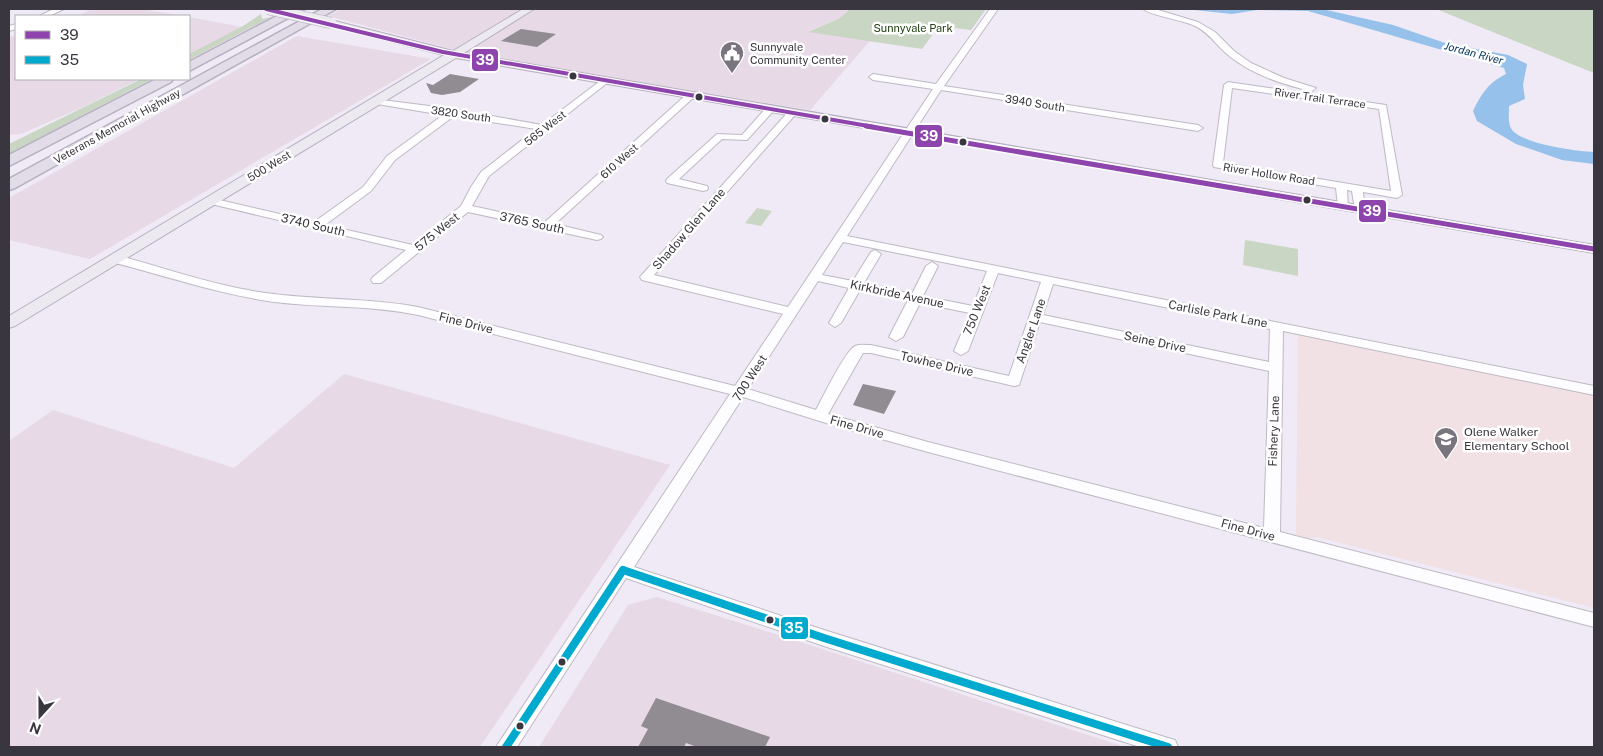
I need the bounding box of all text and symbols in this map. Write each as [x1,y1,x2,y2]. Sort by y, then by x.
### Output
legend [15,15,190,80]
park label: Sunnyvale Park [873,22,953,34]
text: 39 [60,26,79,43]
water label: Jordan River [1443,39,1506,67]
public building icon: Sunnyvale Community Center [719,40,745,74]
place label: Sunnyvale Community Center [750,41,846,66]
line badge: 39 [471,48,499,72]
text: 35 [60,51,79,68]
text: 39 [476,52,494,68]
unlabelled marker [568,71,578,81]
street label: Veterans Memorial Highway [52,86,183,166]
street label: River Trail Terrace [1273,86,1367,110]
unlabelled marker [694,92,704,102]
street label: 3940 South [1004,92,1066,114]
street label: 3820 South [430,104,492,124]
street label: 565 West [522,108,568,148]
unlabelled marker [820,114,830,124]
line badge: 39 [914,124,943,148]
text: 39 [920,128,938,144]
unlabelled marker [958,137,968,147]
street label: 610 West [598,141,640,181]
street label: 500 West [245,148,293,184]
street label: River Hollow Road [1222,161,1316,187]
street label: Shadow Glen Lane [650,185,728,273]
unlabelled marker [1302,195,1312,205]
line badge: 39 [1358,199,1387,223]
text: 39 [1363,203,1381,219]
street label: 3765 South [498,209,566,237]
street label: 575 West [412,210,462,254]
street label: 3740 South [280,211,347,239]
street label: Kirkbride Avenue [849,277,945,311]
street label: 750 West [961,282,994,337]
street label: Angler Lane [1013,297,1049,365]
street label: Carlisle Park Lane [1167,298,1269,331]
street label: Fine Drive [437,310,495,337]
street label: Seine Drive [1123,329,1188,355]
street label: Towhee Drive [899,349,975,379]
street label: 700 West [730,352,770,404]
street label: Fishery Lane [1266,395,1282,467]
street label: Fine Drive [828,413,886,441]
place label: Olene Walker Elementary School [1464,425,1570,453]
school or university icon: Olene Walker Elementary School [1433,426,1459,460]
street label: Fine Drive [1219,516,1277,544]
unlabelled marker [765,615,775,625]
line badge: 35 [780,616,809,640]
text: 35 [785,620,803,636]
unlabelled marker [557,657,567,667]
north arrow [15,691,65,741]
text: N [27,719,43,738]
unlabelled marker [515,721,525,731]

